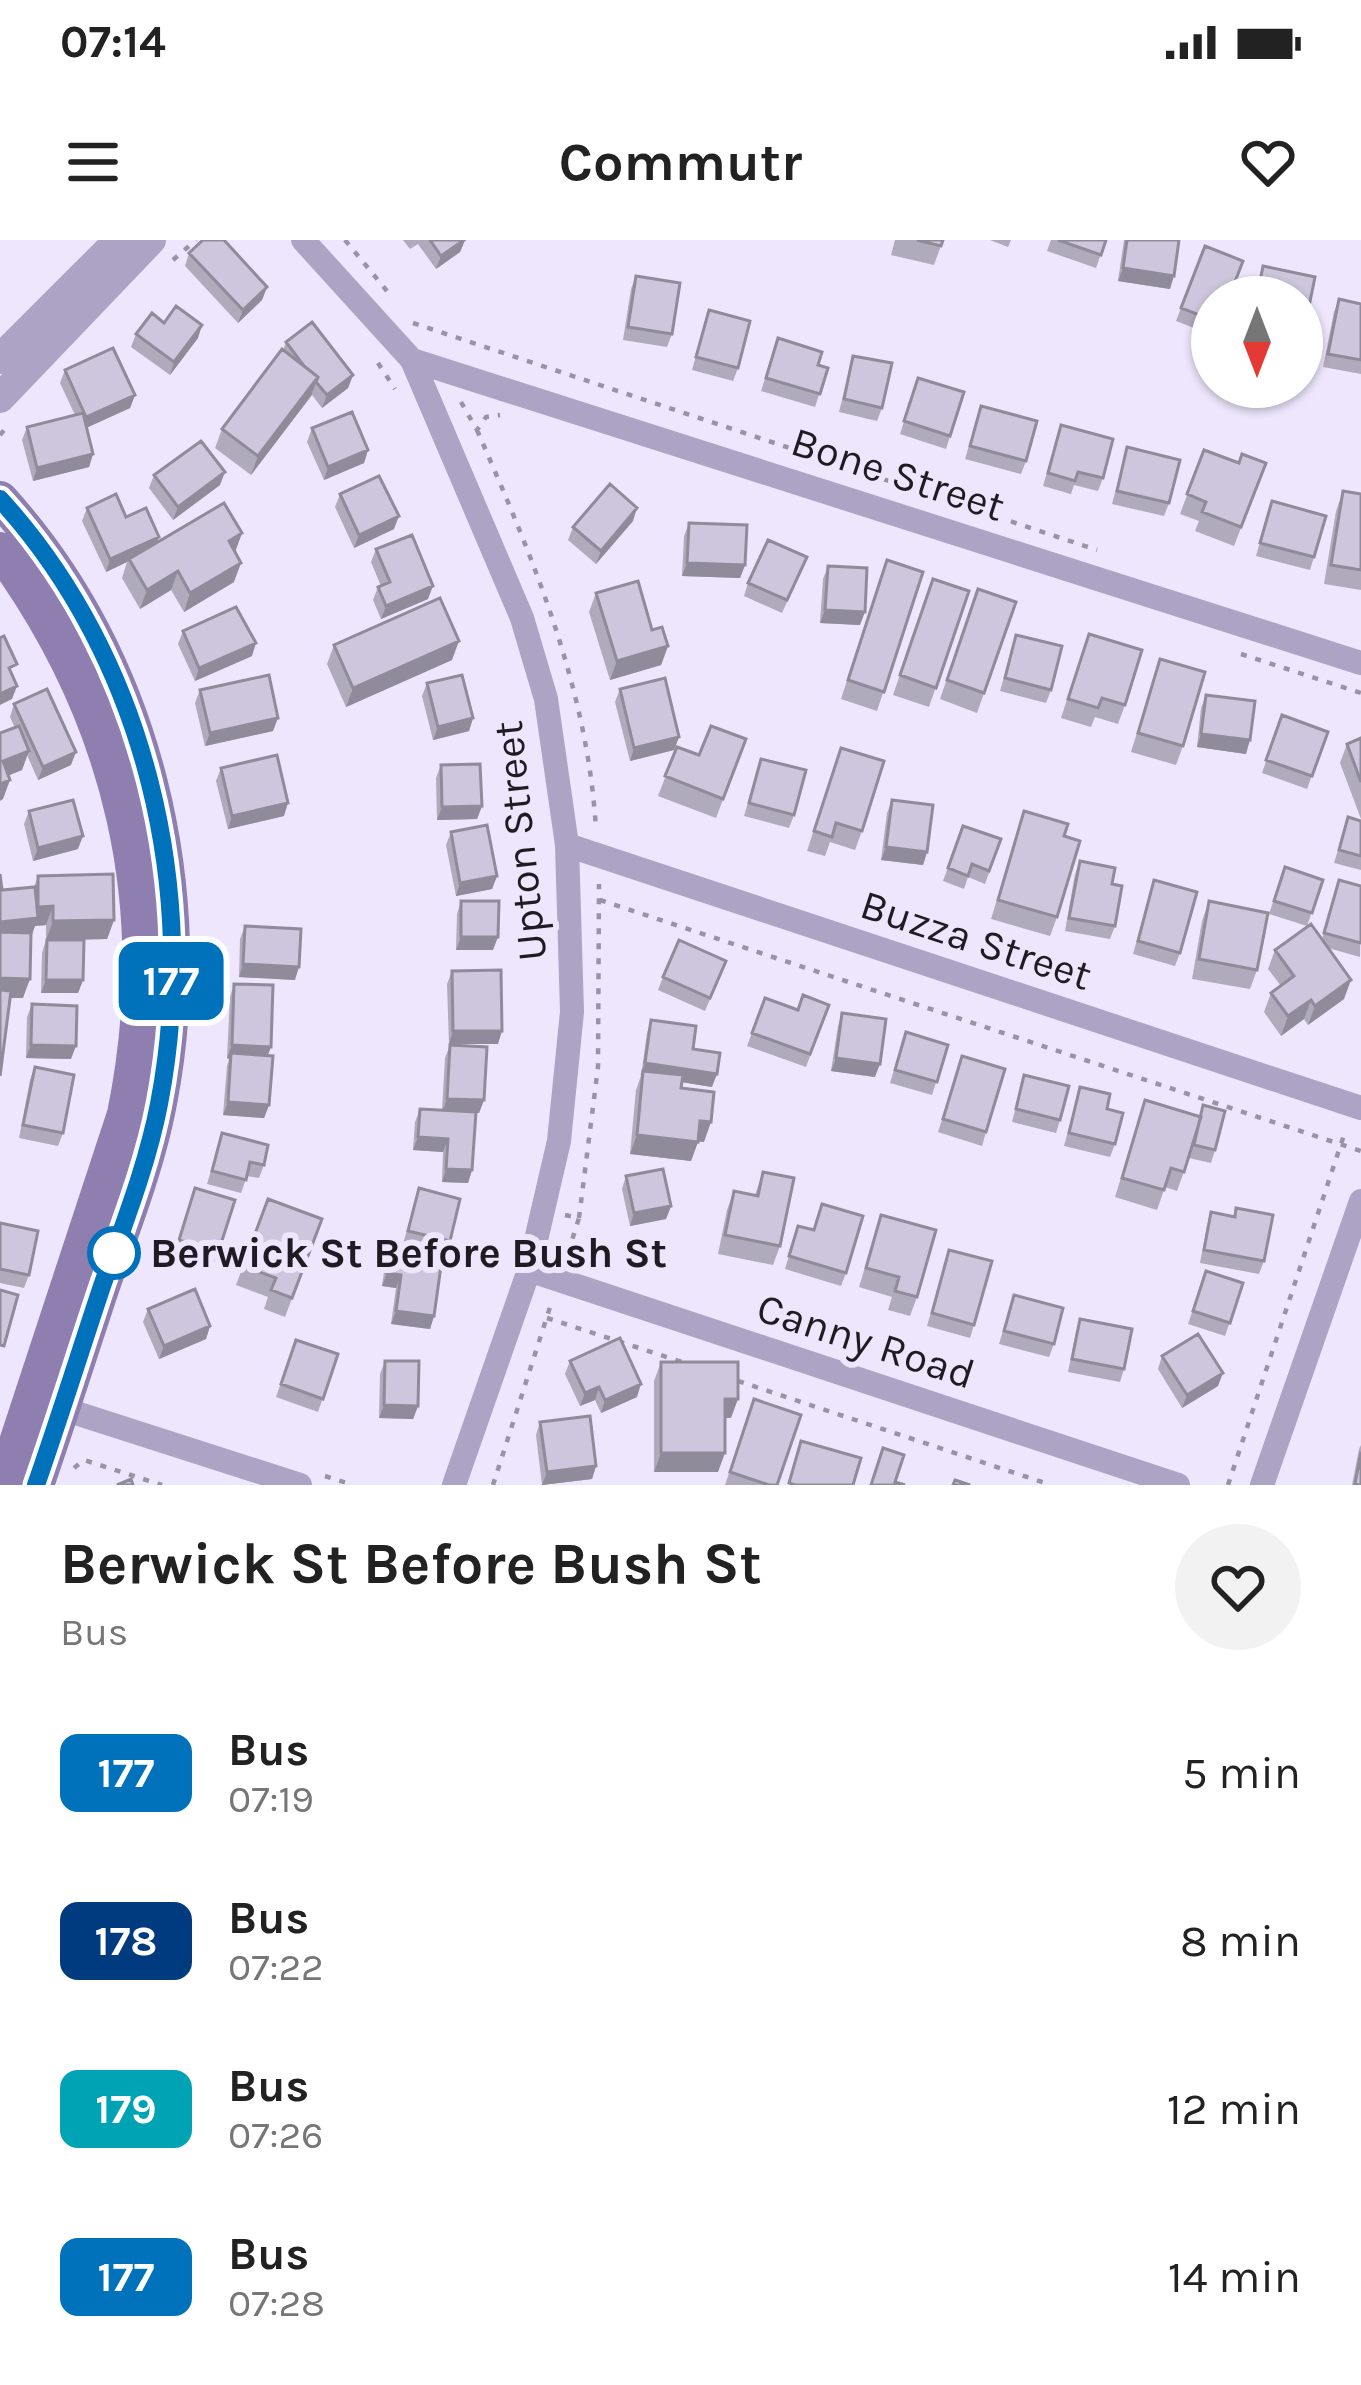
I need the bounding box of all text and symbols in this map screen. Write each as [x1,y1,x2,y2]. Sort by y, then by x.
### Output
text: 07:14 [60,16,166,68]
icon: menu [60,129,126,195]
icon: heart [1235,129,1301,195]
text: Commutr [559,130,802,194]
north arrow [1191,276,1323,408]
map controls [1191,276,1323,408]
street label: Bone Street [785,416,1011,532]
street label: Upton Street [483,718,557,964]
street label: Buzza Street [854,879,1098,1001]
line badge: 177 [102,942,240,1020]
text: 177 [143,956,199,1006]
marker: Berwick St Before Bush St [89,1228,139,1278]
place label: Berwick St Before Bush St [150,1228,667,1278]
street label: Canny Road [751,1282,981,1400]
button: heart [1175,1524,1301,1650]
text: Berwick St Before Bush St [60,1531,762,1597]
text: Bus [60,1609,128,1655]
text: Bus [228,1724,309,1776]
text: 5 min [1182,1747,1301,1799]
text: 177 [98,1748,154,1798]
text: 07:19 [228,1776,314,1822]
text: Bus [228,1892,309,1944]
text: 8 min [1180,1915,1301,1967]
text: 178 [94,1916,158,1966]
text: 07:22 [228,1944,324,1990]
text: Bus [228,2060,309,2112]
text: 12 min [1167,2083,1301,2135]
text: 179 [95,2084,157,2134]
text: 07:26 [228,2112,323,2158]
text: Bus [228,2228,309,2280]
text: 14 min [1168,2251,1301,2303]
text: 177 [98,2252,154,2302]
text: 07:28 [228,2280,325,2326]

